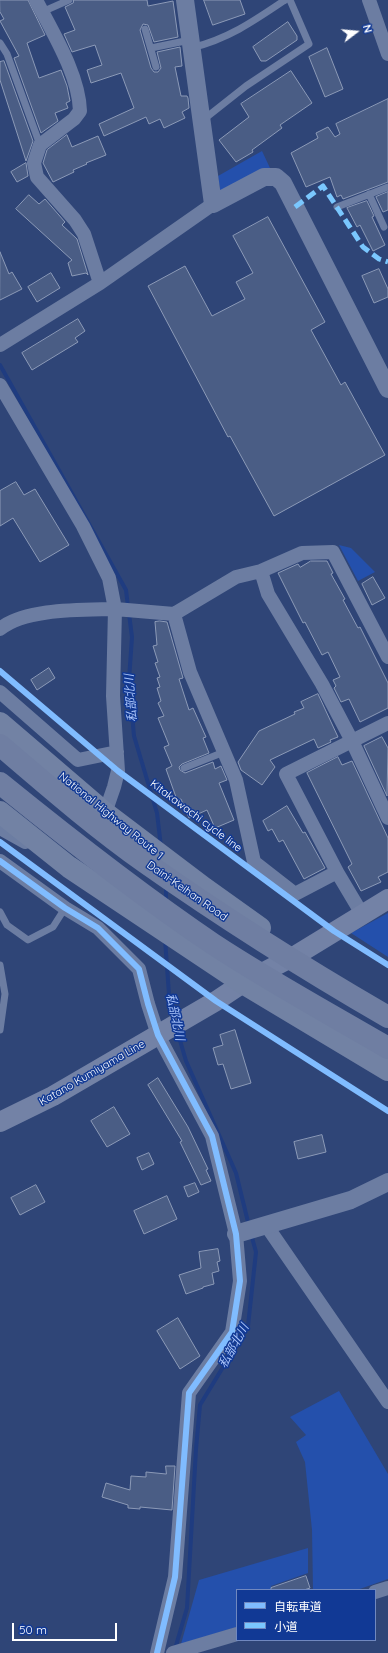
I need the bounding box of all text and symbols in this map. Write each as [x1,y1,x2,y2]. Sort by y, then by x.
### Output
north arrow [336,12,376,52]
text: N [360,23,375,35]
water label: 私部北川 [122,674,140,722]
street label: National Highway Route 1 [56,770,166,862]
street label: Kitakawachi cycle line [147,777,245,855]
street label: Daini-Keihan Road [144,858,230,924]
water label: 私部北川 [163,992,187,1042]
street label: Katano Kumiyama Line [37,1037,147,1109]
water label: 私部北川 [216,1322,252,1370]
legend [236,1589,376,1641]
text: 自転車道 [274,1599,322,1614]
scale bar [14,1615,119,1641]
text: 小道 [274,1619,298,1634]
text: 50 m [19,1622,47,1637]

